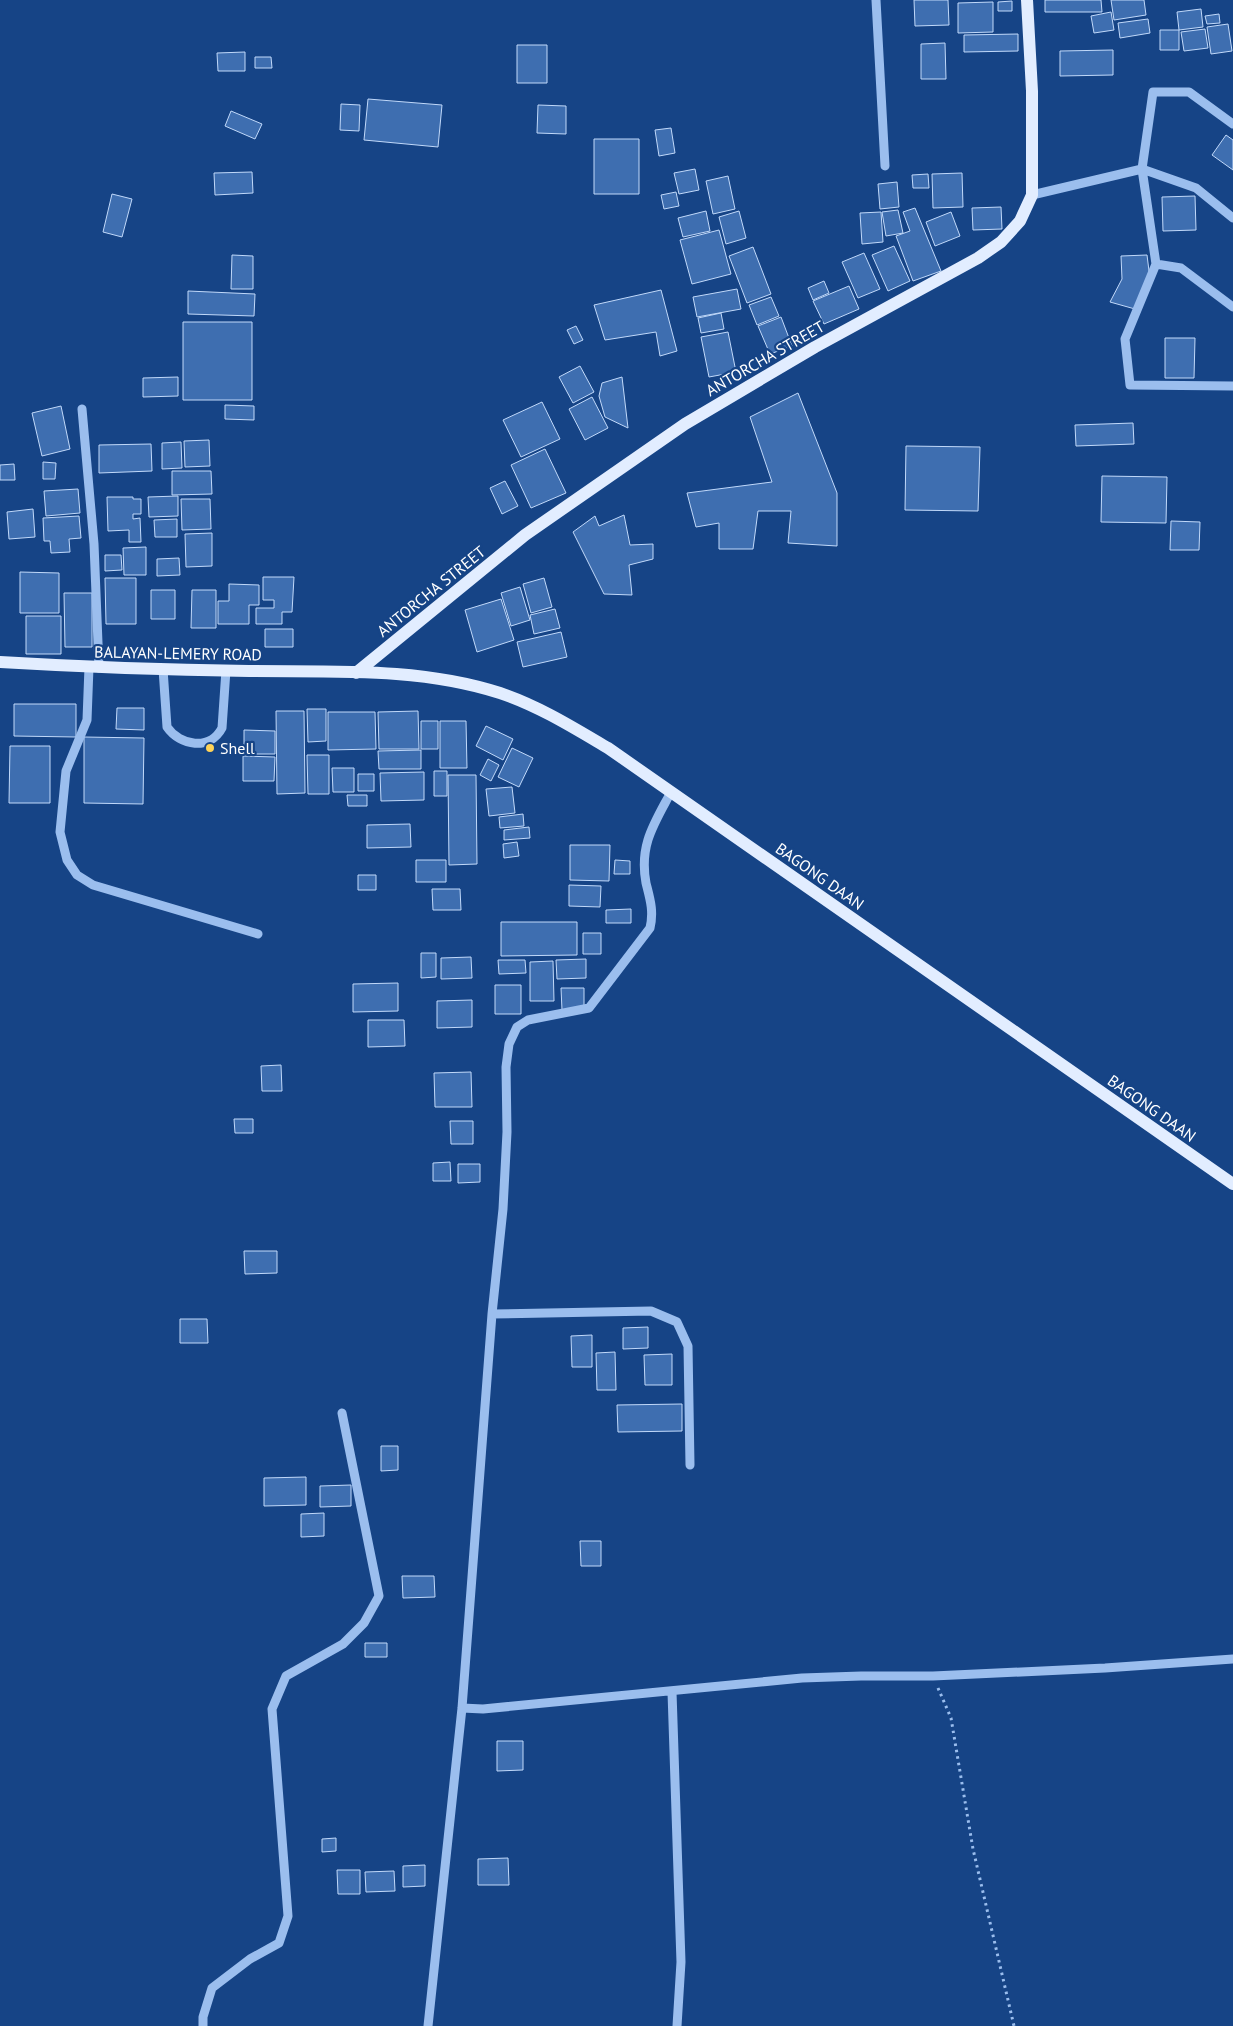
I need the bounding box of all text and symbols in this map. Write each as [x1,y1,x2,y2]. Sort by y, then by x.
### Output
street label: ANTORCHA STREET [702,316,828,400]
street label: ANTORCHA STREET [373,541,489,641]
street label: BALAYAN-LEMERY ROAD [94,642,262,664]
place label: Shell [220,738,255,758]
marker: Shell [204,742,216,754]
street label: BAGONG DAAN [772,838,868,914]
street label: BAGONG DAAN [1104,1070,1200,1146]

